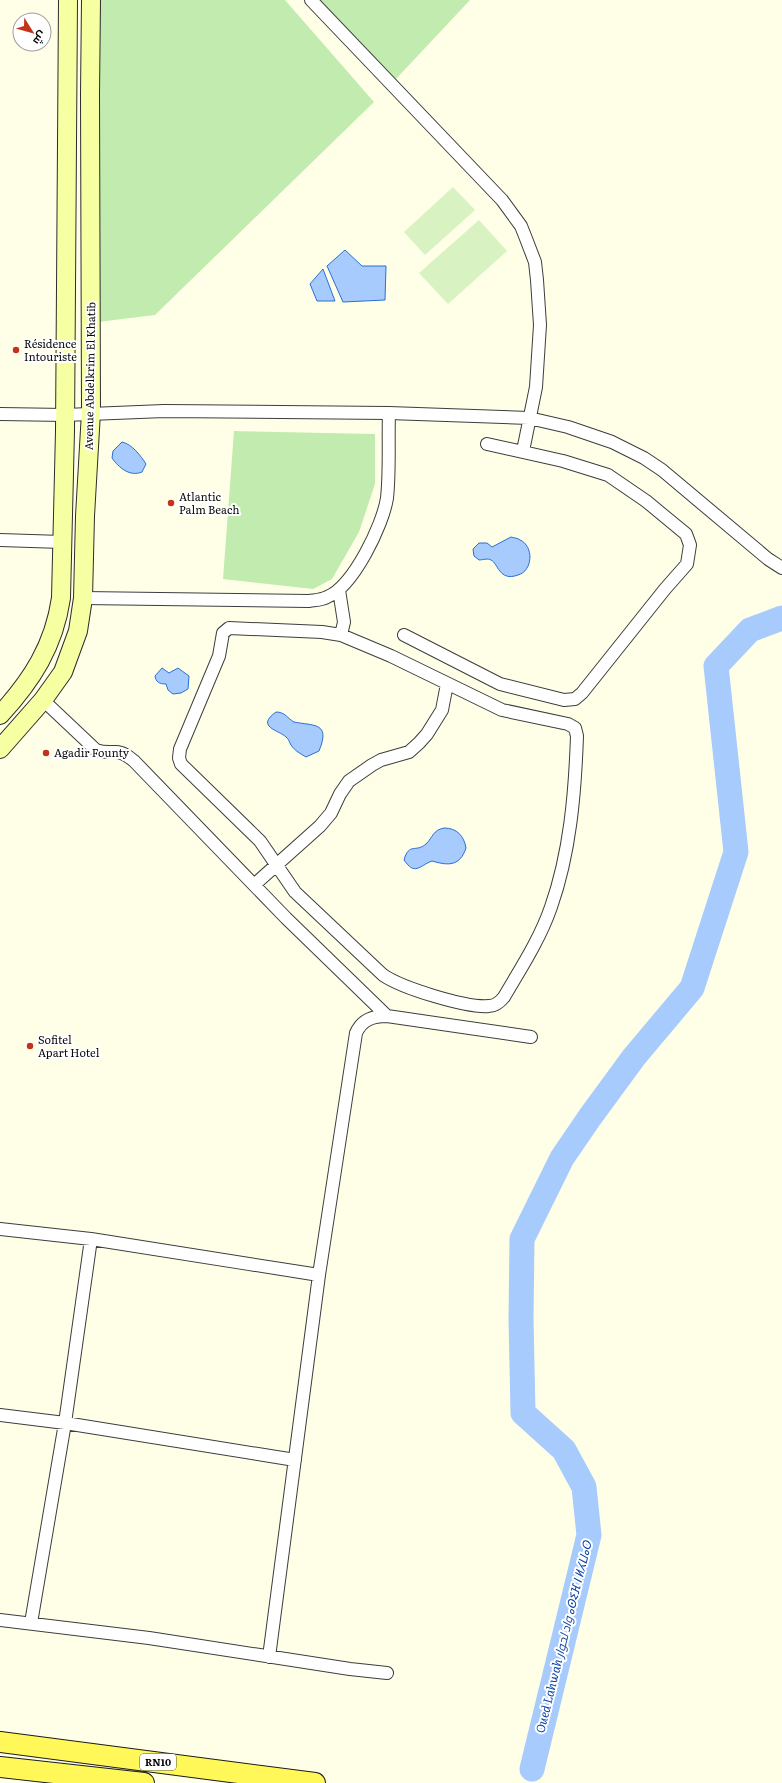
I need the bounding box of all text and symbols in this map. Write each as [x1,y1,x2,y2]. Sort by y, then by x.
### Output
north arrow [12,12,52,52]
text: ش [30,28,51,49]
street label: Avenue Abdelkrim El Khatib [80,301,98,450]
place label: Résidence Intouriste [24,335,77,364]
marker: Résidence Intouriste [11,345,21,355]
place label: Atlantic Palm Beach [179,488,240,517]
marker: Atlantic Palm Beach [166,498,176,508]
place label: Agadir Founty [54,744,130,760]
marker: Agadir Founty [41,748,51,758]
place label: Sofitel Apart Hotel [38,1031,100,1060]
marker: Sofitel Apart Hotel [25,1041,35,1051]
water label: Oued Lahwah واد لحوار ⴰⵙⵉⴼ ⵏ ⵍⵃⵡⴰⵔ [530,1537,596,1735]
road number: RN10 [140,1754,176,1770]

